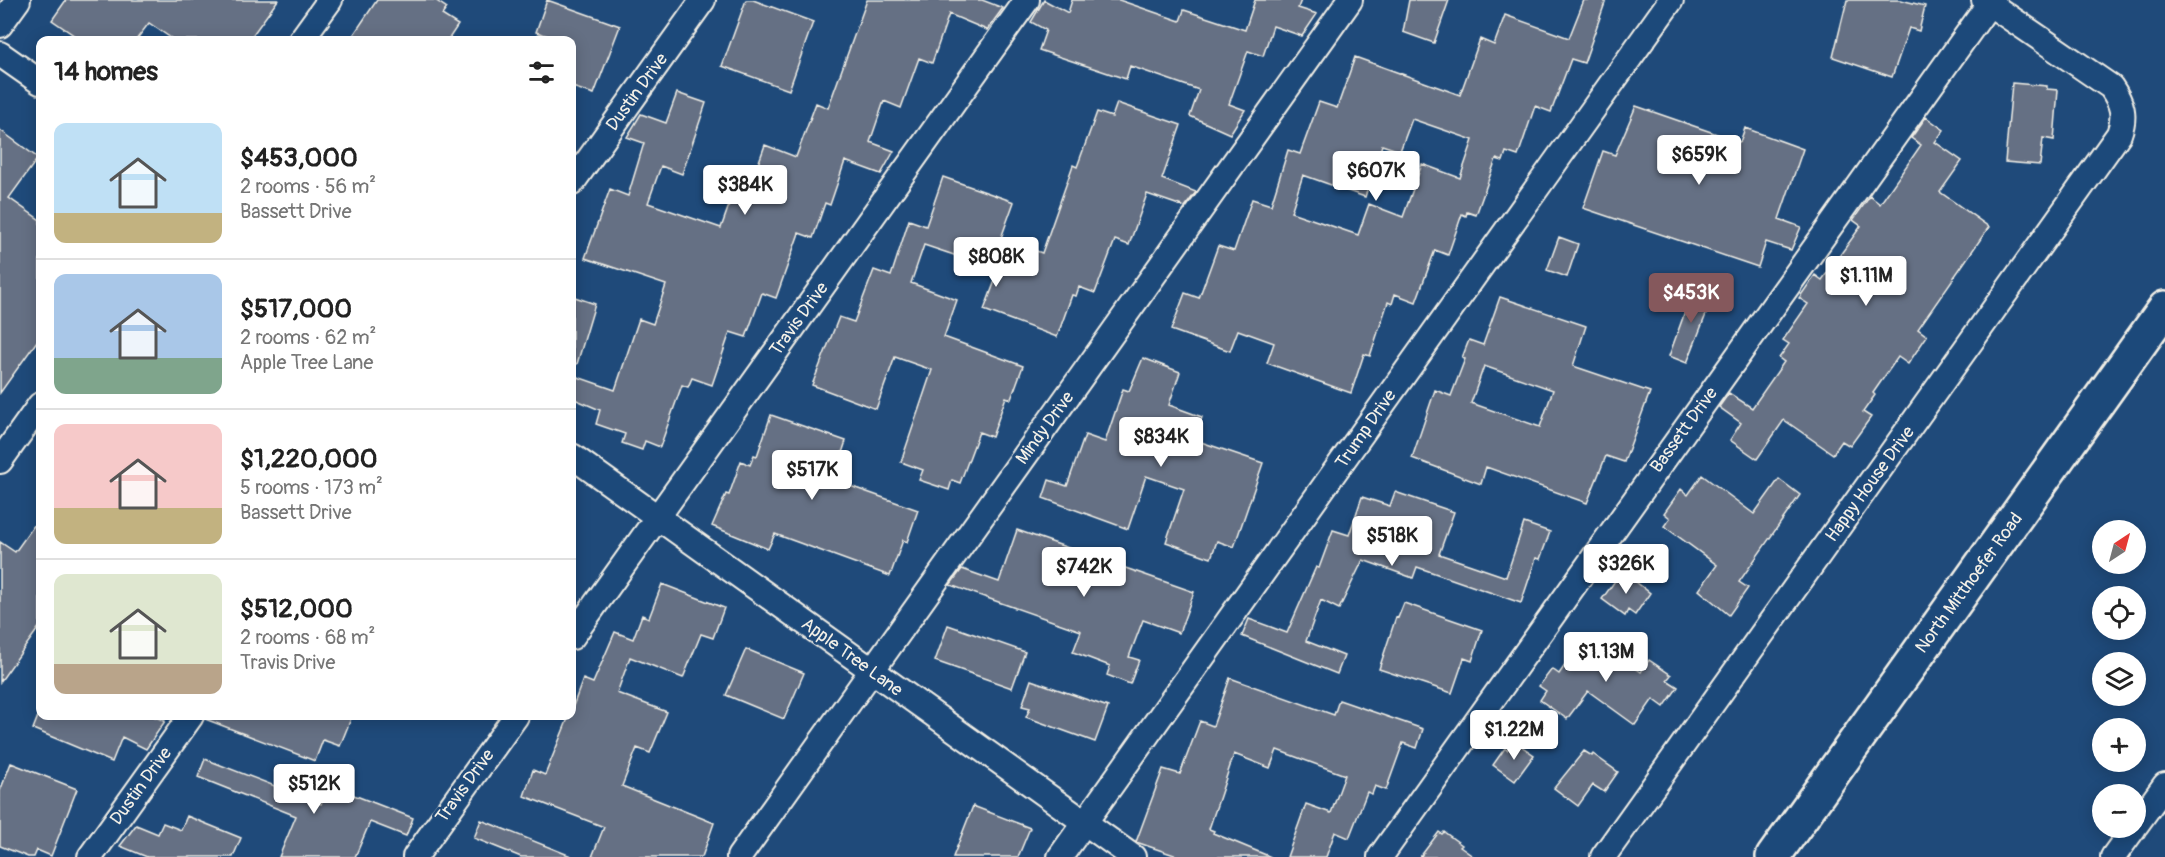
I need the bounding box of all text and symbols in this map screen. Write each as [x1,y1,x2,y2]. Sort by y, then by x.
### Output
street label: Dustin Drive [601,48,673,136]
text: 14 homes [54,56,158,88]
icon: filters [525,56,558,89]
pin: $659K [1657,135,1741,186]
text: $453,000 [240,142,358,174]
text: $659K [1671,142,1727,167]
icon: home [102,147,174,219]
pin: $607K [1334,151,1418,202]
text: $607K [1347,158,1405,183]
pin: $384K [703,165,787,216]
text: $384K [717,172,773,197]
text: 2 rooms · 56 m² [240,174,376,199]
text: Bassett Drive [240,199,352,224]
pin: $808K [954,237,1038,288]
text: $808K [968,244,1024,269]
pin: $1.11M [1817,256,1915,307]
text: $1.11M [1839,263,1893,288]
pin: $453K [1649,273,1733,324]
street label: Travis Drive [764,277,834,361]
text: $453K [1663,280,1719,305]
text: $517,000 [240,293,352,325]
icon: home [102,298,174,370]
text: 2 rooms · 62 m² [240,325,376,350]
text: Apple Tree Lane [240,350,373,375]
street label: Bassett Drive [1645,383,1723,477]
street label: Trump Drive [1330,385,1402,473]
street label: Mindy Drive [1011,387,1079,469]
pin: $834K [1119,417,1203,468]
street label: Happy House Drive [1820,421,1920,546]
text: $834K [1133,424,1189,449]
text: $1,220,000 [240,443,378,475]
icon: home [102,448,174,520]
pin: $517K [770,450,854,501]
text: $517K [786,457,838,482]
text: 5 rooms · 173 m² [240,475,383,500]
text: Bassett Drive [240,500,352,525]
street label: North Mitthoefer Road [1910,508,2028,658]
pin: $518K [1350,516,1434,567]
north arrow [2092,520,2146,574]
map controls [2092,520,2146,838]
text: $518K [1366,523,1418,548]
pin: $326K [1584,544,1668,595]
pin: $742K [1042,547,1126,598]
text: $326K [1598,551,1654,576]
text: $742K [1056,554,1112,579]
button: locate [2092,586,2146,640]
text: $512,000 [240,593,353,625]
icon: home [102,598,174,670]
street label: Apple Tree Lane [797,612,907,702]
text: 2 rooms · 68 m² [240,625,375,650]
pin: $1.13M [1557,632,1655,683]
text: $1.13M [1578,639,1634,664]
text: Travis Drive [240,650,335,675]
button: layers [2092,652,2146,706]
pin: $1.22M [1465,710,1563,761]
text: $1.22M [1484,717,1544,742]
button: + [2092,718,2146,772]
street label: Dustin Drive [105,742,177,830]
street label: Travis Drive [430,744,500,828]
pin: $512K [272,764,356,815]
text: $512K [288,771,340,796]
button: − [2092,784,2146,838]

